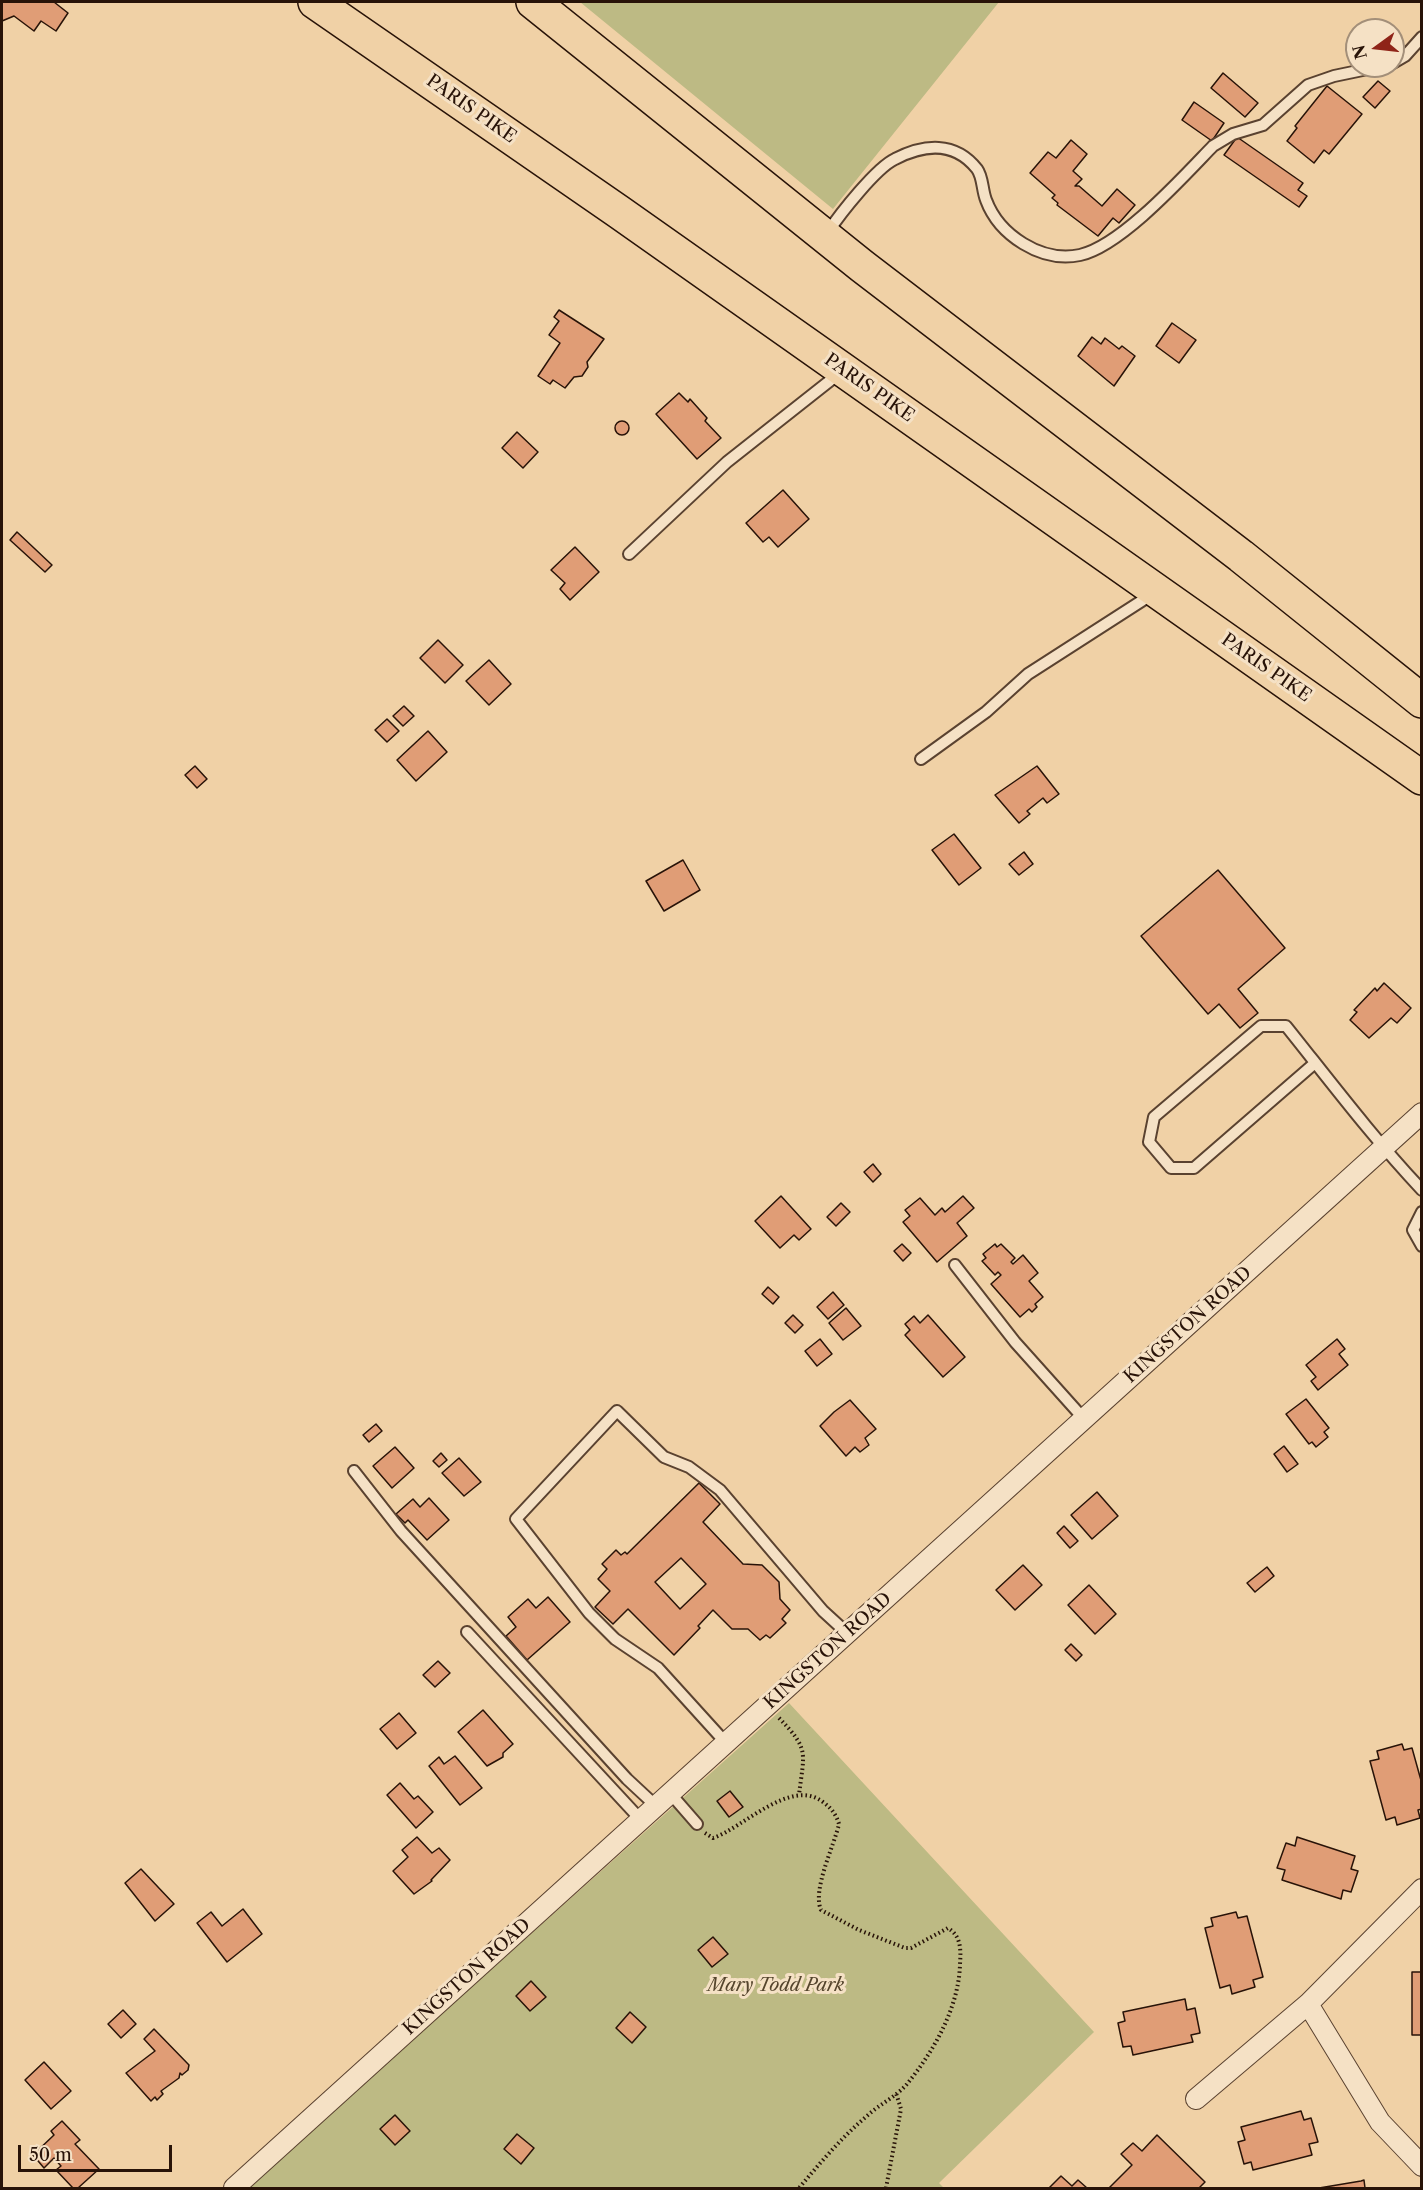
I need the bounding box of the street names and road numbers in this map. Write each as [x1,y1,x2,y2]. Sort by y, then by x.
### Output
street label: PARIS PIKE [422,70,520,148]
street label: PARIS PIKE [820,349,918,427]
street label: PARIS PIKE [1217,629,1315,707]
street label: KINGSTON ROAD [1120,1262,1256,1388]
street label: KINGSTON ROAD [760,1588,896,1714]
street label: KINGSTON ROAD [399,1914,535,2040]

